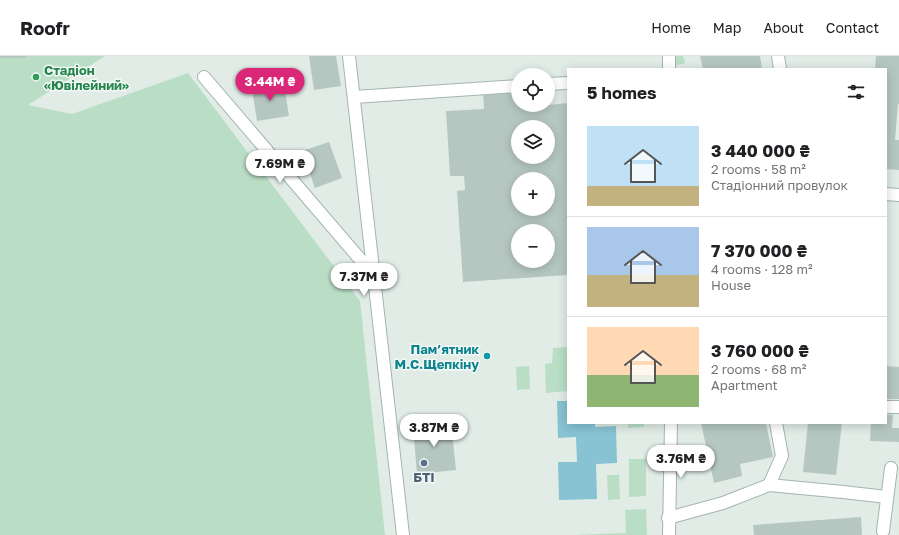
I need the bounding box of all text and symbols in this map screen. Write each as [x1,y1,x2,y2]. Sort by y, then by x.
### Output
text: Roofr [20,16,70,39]
text: Home [651,19,691,36]
text: Map [713,19,741,36]
text: About [763,19,804,36]
text: Contact [826,19,879,36]
place label: Стадіон «Ювілейний» [44,62,129,93]
pin: 3.44M ₴ [233,68,307,102]
map controls [511,68,555,268]
button: locate [511,68,555,112]
marker: Стадіон «Ювілейний» [31,72,41,82]
text: 3.44M ₴ [244,73,296,89]
icon: filters [845,81,867,103]
text: 5 homes [587,82,657,103]
button: layers [511,120,555,164]
text: 3 440 000 ₴ [711,140,810,161]
icon: home [619,142,667,190]
pin: 7.69M ₴ [243,150,317,184]
text: 7.69M ₴ [255,155,305,171]
text: 2 rooms · 58 m² [711,161,806,177]
button: + [511,172,555,216]
text: Стадіонний провулок [711,177,848,193]
button: − [511,224,555,268]
text: 7 370 000 ₴ [711,240,807,261]
icon: home [619,243,667,291]
text: 4 rooms · 128 m² [711,261,813,277]
pin: 7.37M ₴ [327,263,401,297]
text: 7.37M ₴ [339,268,389,284]
text: House [711,277,751,293]
text: 3 760 000 ₴ [711,340,809,361]
place label: Пам’ятник М.С.Щепкіну [395,341,479,372]
icon: home [619,343,667,391]
marker: Пам’ятник М.С.Щепкіну [482,351,492,361]
text: 2 rooms · 68 m² [711,361,806,377]
text: Apartment [711,377,778,393]
pin: 3.87M ₴ [397,414,471,448]
text: 3.87M ₴ [409,419,459,435]
pin: 3.76M ₴ [644,445,718,479]
text: 3.76M ₴ [656,450,706,466]
marker: БТІ [419,458,429,468]
place label: БТІ [413,469,435,485]

